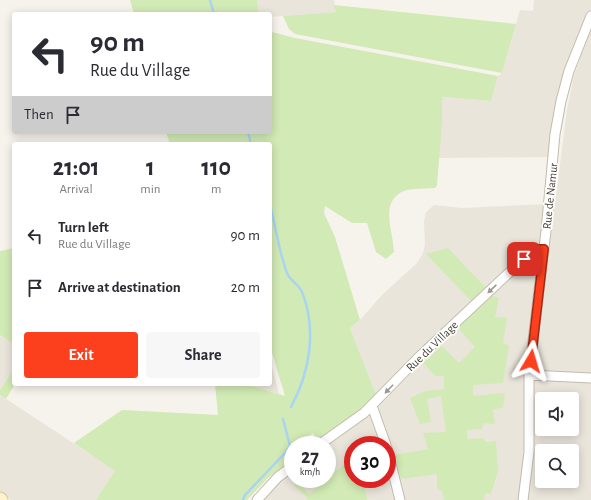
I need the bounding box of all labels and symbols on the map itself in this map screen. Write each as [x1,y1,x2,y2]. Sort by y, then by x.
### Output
street label: Rue de Namur [541,162,559,230]
pin [507,242,541,276]
one-way arrow [487,284,498,293]
street label: Rue du Village [404,318,460,374]
position arrow [510,340,552,382]
one-way arrow [384,384,394,394]
speed limit sign: 30 [344,436,396,488]

